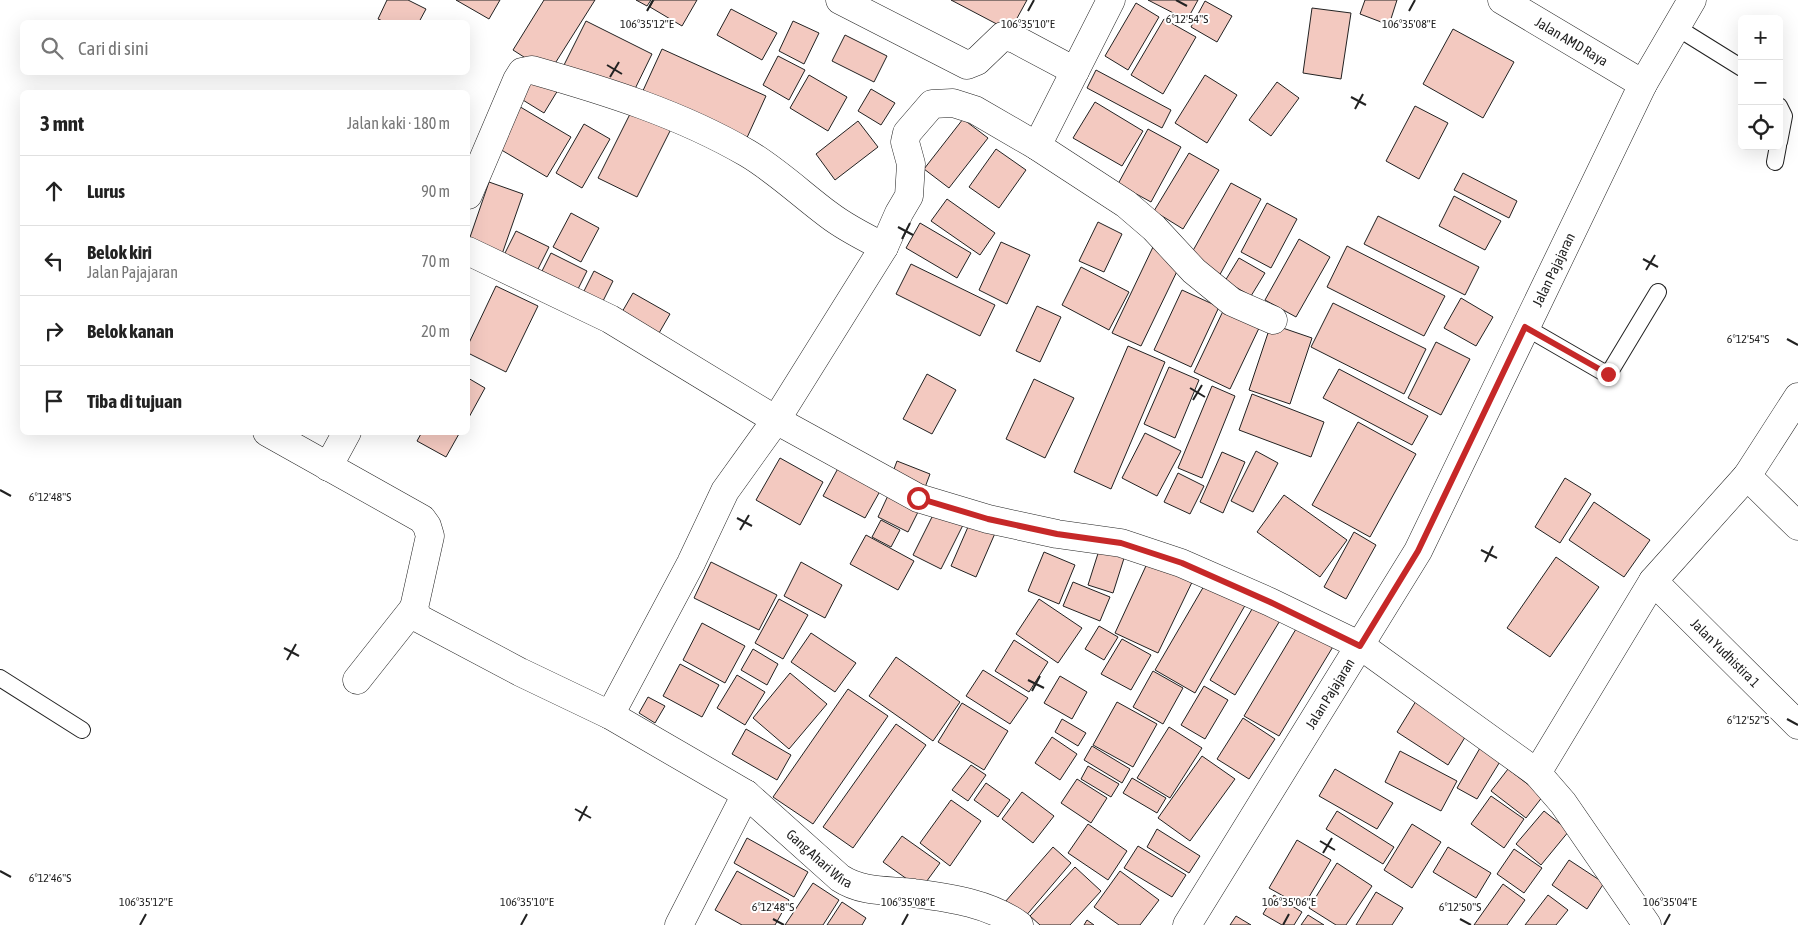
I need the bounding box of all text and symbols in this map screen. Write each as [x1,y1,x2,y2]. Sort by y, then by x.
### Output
text: 6°12'54"S [1166,12,1208,26]
street label: Jalan AMD Raya [1532,14,1611,69]
map controls [1738,15,1783,150]
button: + [1738,15,1783,60]
text: 106°35'12"E [620,17,674,31]
text: 106°35'10"E [1001,17,1055,31]
text: 106°35'08"E [1382,17,1436,31]
search box [20,20,470,75]
icon: search [38,34,66,62]
text: Cari di sini [78,37,149,59]
button: − [1738,60,1783,105]
button: locate [1738,105,1783,150]
text: 3 mnt [40,111,84,135]
text: Jalan kaki · 180 m [347,114,450,132]
icon: ahead [40,177,68,205]
text: Lurus [87,180,125,202]
text: 90 m [421,182,450,200]
street label: Jalan Pajajaran [1529,230,1578,309]
text: Belok kiri [87,241,152,263]
icon: left [40,247,68,275]
text: 70 m [421,252,450,270]
text: Jalan Pajajaran [87,263,178,281]
icon: right [40,317,68,345]
text: Belok kanan [87,320,174,342]
text: 20 m [421,322,450,340]
text: 6°12'54"S [1727,332,1769,346]
route end [1597,363,1620,386]
icon: arrive [40,387,68,415]
text: Tiba di tujuan [87,390,182,412]
route start [907,487,930,510]
text: 6°12'48"S [29,490,71,504]
street label: Jalan Yudhistira 1 [1688,615,1763,691]
street label: Jalan Pajajaran [1302,655,1358,732]
text: 6°12'52"S [1727,713,1769,727]
street label: Gang Ahari Wira [783,826,855,891]
text: 6°12'46"S [29,871,71,885]
text: 106°35'12"E [119,895,173,909]
text: 106°35'10"E [500,895,554,909]
text: 106°35'08"E [881,895,935,909]
text: 106°35'06"E [1262,895,1316,909]
text: 106°35'04"E [1643,895,1697,909]
text: 6°12'48"S [752,900,794,914]
text: 6°12'50"S [1439,900,1481,914]

